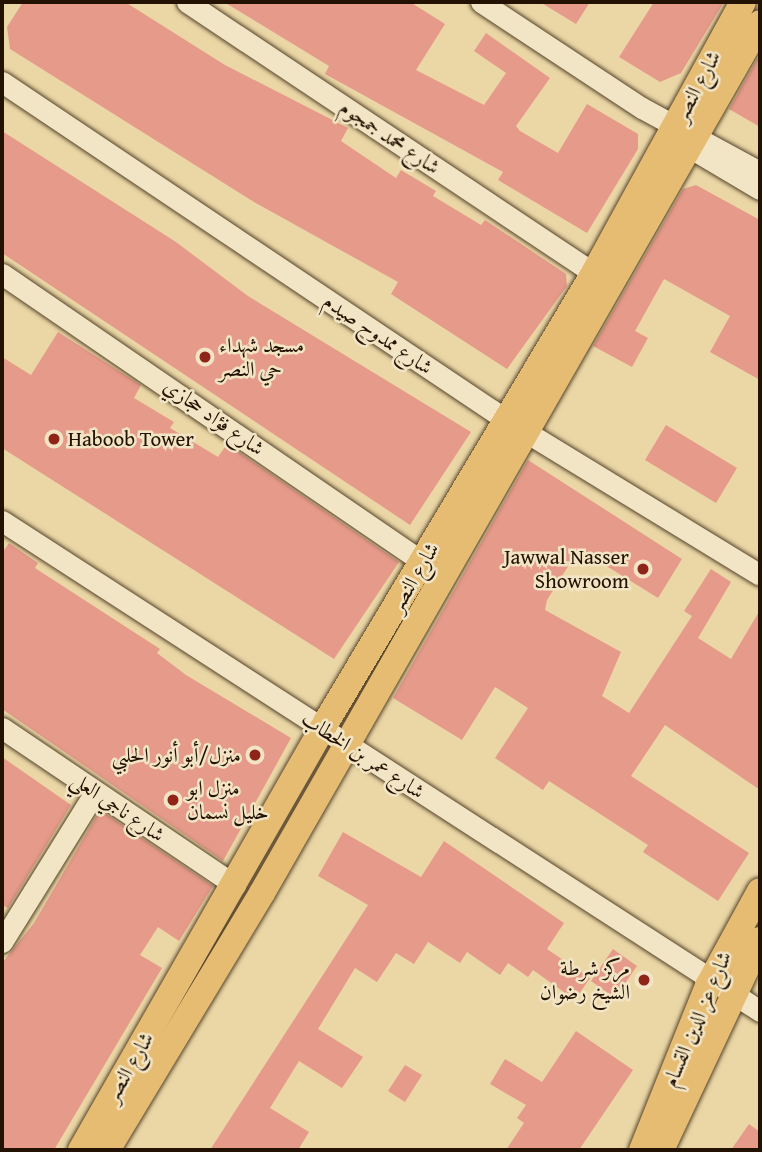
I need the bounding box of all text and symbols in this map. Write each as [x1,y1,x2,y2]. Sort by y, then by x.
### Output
street label: شارع النصر [668,46,726,126]
street label: شارع محمد جمجوم [335,94,445,180]
street label: شارع ممدوح صيدم [318,288,438,380]
place label: مسجد شهداء حي النصر [219,332,304,382]
marker: مسجد شهداء حي النصر [197,349,213,365]
street label: شارع فؤاد حجازي [159,373,269,461]
place label: Haboob Tower [68,426,194,452]
marker: Haboob Tower [46,431,62,447]
street label: شارع النصر [383,538,445,616]
place label: Jawwal Nasser Showroom [504,544,629,594]
marker: Jawwal Nasser Showroom [635,561,651,577]
street label: شارع عمر بن الخطاب [297,706,429,804]
place label: منزل/أبو أنور الحلبي [112,742,241,768]
marker: منزل/أبو أنور الحلبي [247,747,263,763]
street label: شارع ناجي العلي [66,767,170,847]
place label: منزل ابو خليل نسمان [187,775,269,825]
marker: منزل ابو خليل نسمان [165,792,181,808]
street label: شارع عز الدين القسام [657,947,737,1091]
place label: مركز شرطة الشيخ رضوان [540,955,630,1005]
marker: مركز شرطة الشيخ رضوان [636,972,652,988]
street label: شارع النصر [99,1027,159,1107]

